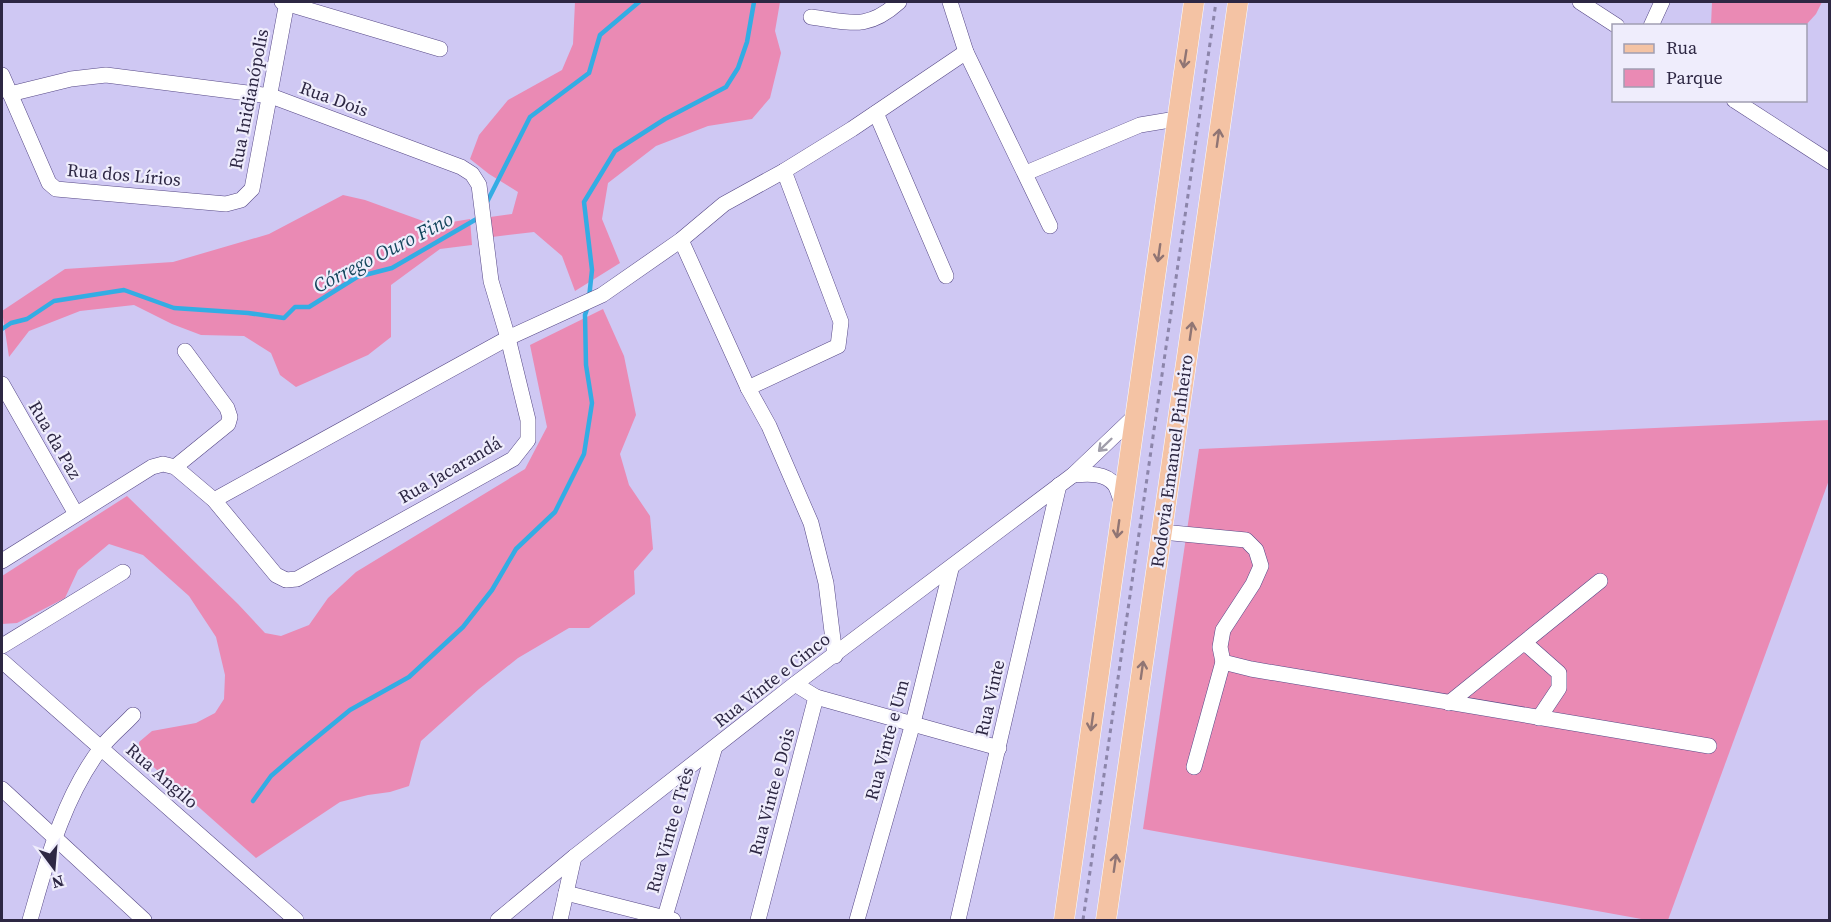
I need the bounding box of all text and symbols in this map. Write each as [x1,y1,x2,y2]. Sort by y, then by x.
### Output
legend [1612,24,1807,102]
street label: Rua Inidianópolis [223,26,274,171]
text: Rua [1666,35,1698,60]
one-way arrow [1179,49,1190,69]
text: Parque [1666,65,1723,90]
street label: Rua Dois [296,75,372,123]
one-way arrow [1213,129,1224,148]
street label: Rua dos Lírios [66,157,182,192]
water label: Córrego Ouro Fino [308,205,458,299]
one-way arrow [1153,242,1164,262]
one-way arrow [1185,322,1196,341]
street label: Rodovia Emanuel Pinheiro [1144,353,1199,569]
street label: Rua da Paz [23,396,88,484]
street label: Rua Jacarandá [394,430,507,509]
one-way arrow [1098,437,1113,452]
one-way arrow [1113,518,1124,538]
street label: Rua Vinte e Cinco [708,626,835,733]
street label: Rua Vinte [969,657,1010,739]
one-way arrow [1137,660,1148,680]
street label: Rua Vinte e Um [858,677,915,803]
one-way arrow [1086,711,1097,731]
street label: Rua Vinte e Dois [742,725,801,858]
street label: Rua Angilo [121,737,204,814]
street label: Rua Vinte e Três [640,764,699,896]
north arrow [24,838,84,898]
one-way arrow [1109,853,1120,873]
text: N [49,870,67,895]

